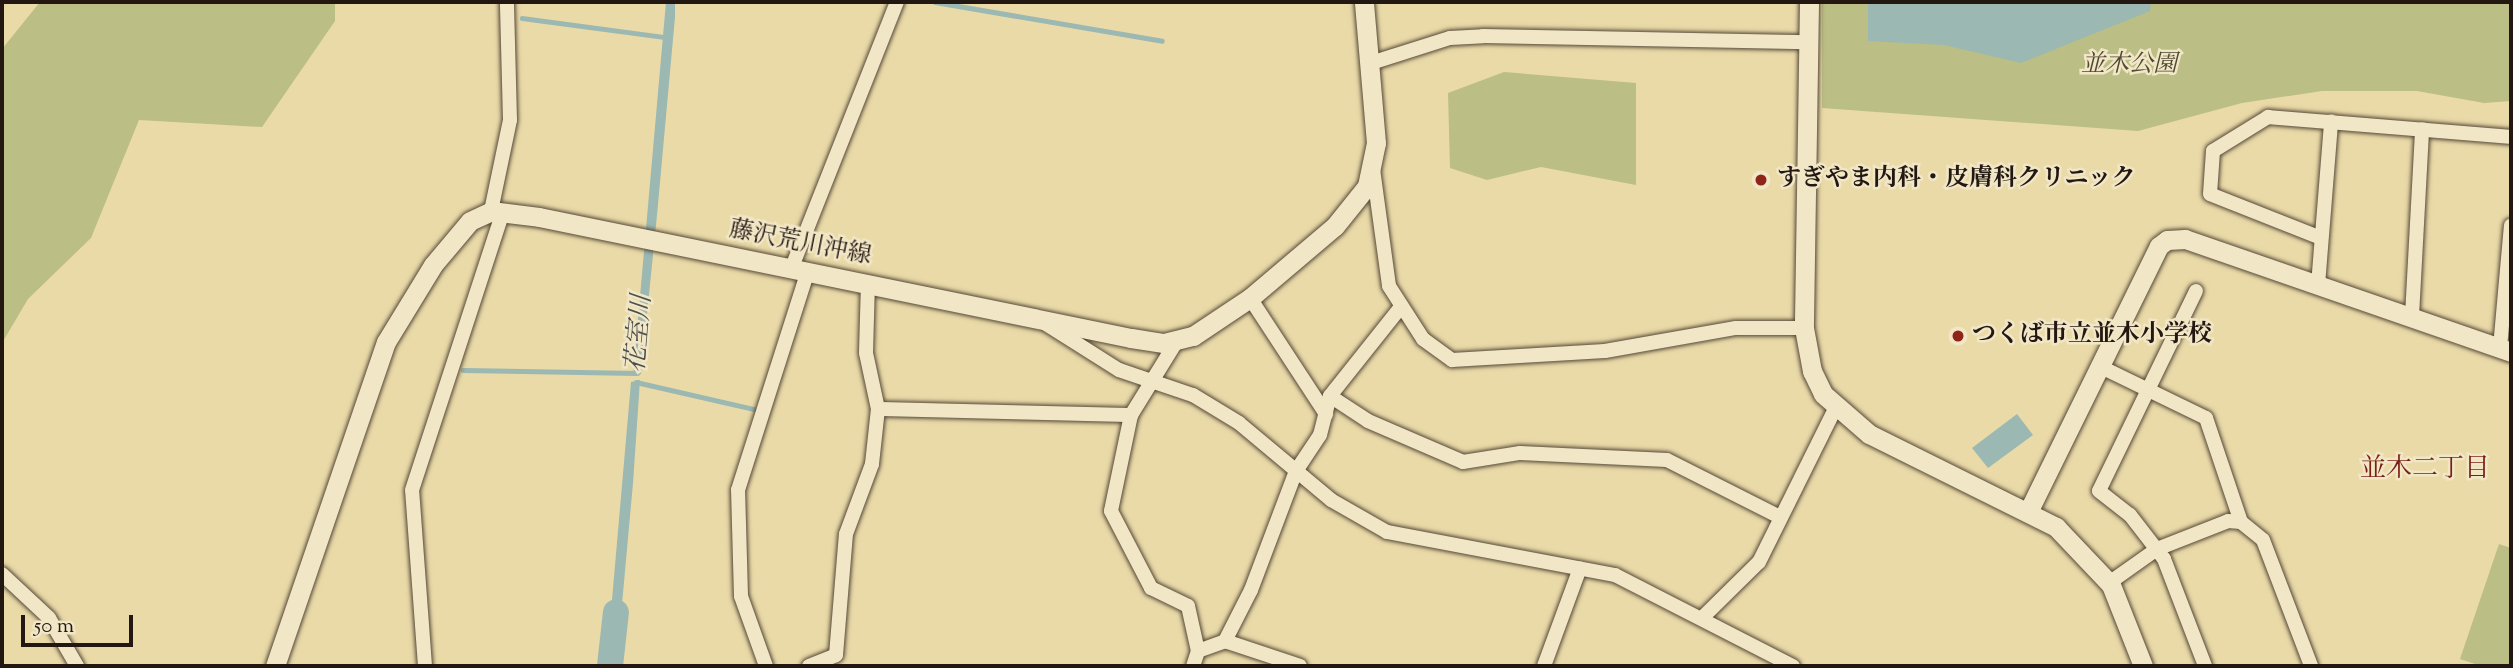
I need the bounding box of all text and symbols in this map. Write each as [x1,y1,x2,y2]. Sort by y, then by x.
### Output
park label: 並木公園 [2081,52,2177,80]
place label: すぎやま内科・皮膚科クリニック [1777,166,2137,194]
marker: すぎやま内科・皮膚科クリニック [1751,170,1771,190]
street label: 藤沢荒川沖線 [727,216,873,272]
water label: 花室川 [621,294,659,374]
place label: つくば市立並木小学校 [1972,322,2212,350]
marker: つくば市立並木小学校 [1950,328,1966,344]
district label: 並木二丁目 [2360,454,2490,486]
scale bar [24,602,136,646]
text: 50 m [34,612,74,642]

